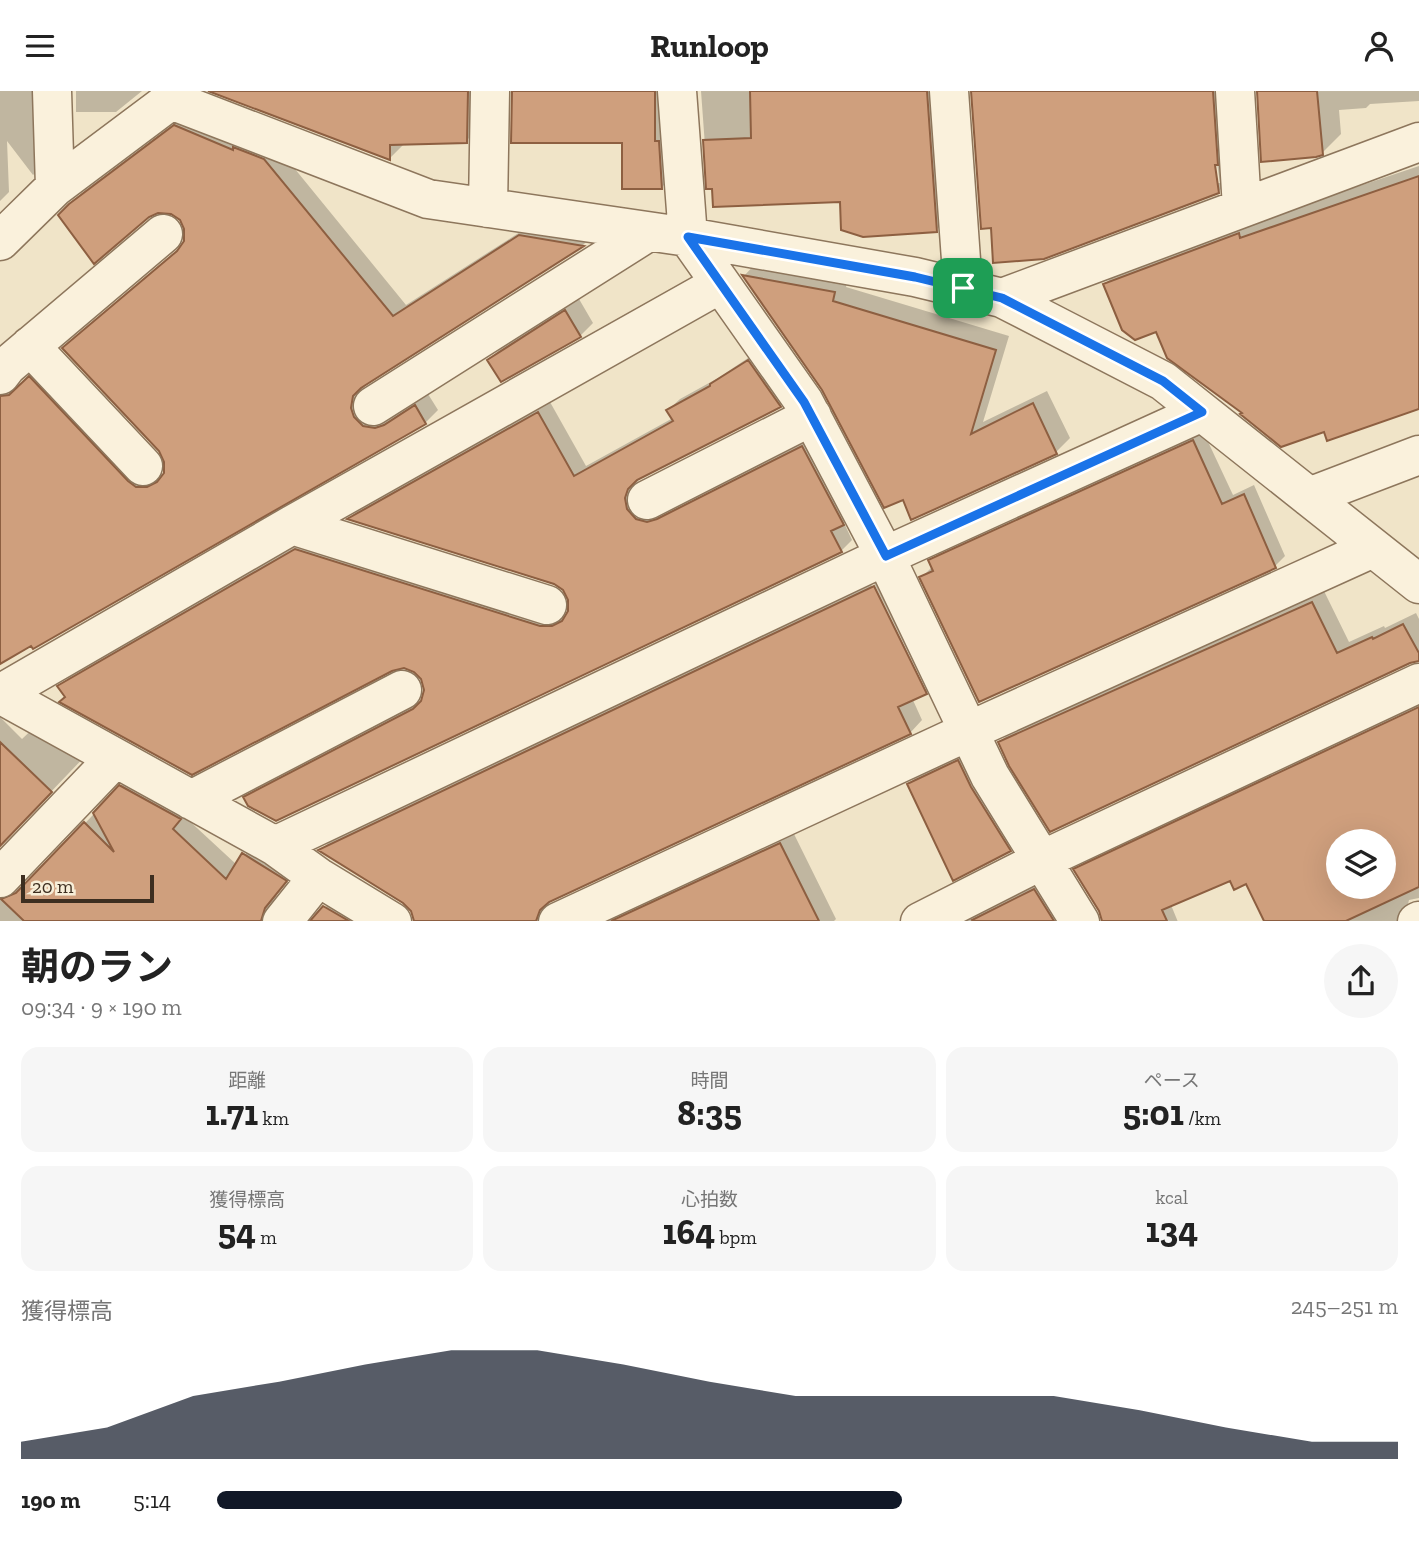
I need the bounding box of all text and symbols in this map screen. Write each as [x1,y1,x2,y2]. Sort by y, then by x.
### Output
icon: menu [21,27,59,65]
text: Runloop [650,27,769,65]
icon: person [1360,27,1398,65]
pin [933,258,993,318]
icon: arrive [944,269,982,307]
map controls [1326,829,1396,899]
button: layers [1326,829,1396,899]
scale bar [21,873,154,904]
text: 20 m [32,875,73,898]
text: 朝のラン [21,944,173,990]
button: share [1324,944,1398,1018]
text: 09:34 · 9 × 190 m [21,993,182,1021]
text: 距離 [228,1069,266,1092]
text: 時間 [690,1069,729,1092]
text: ペース [1144,1069,1200,1092]
text: 1.71 [206,1092,258,1134]
text: 8:35 [677,1092,742,1134]
text: 5:01 [1123,1092,1184,1134]
text: km [258,1107,289,1130]
text: /km [1184,1107,1221,1130]
text: kcal [1156,1186,1188,1209]
text: 獲得標高 [209,1188,285,1211]
text: 心拍数 [681,1188,738,1211]
text: 134 [1145,1209,1198,1251]
text: 54 [218,1211,256,1253]
text: 164 [662,1211,715,1253]
text: m [256,1226,277,1249]
text: bpm [715,1226,757,1249]
text: 245–251 m [1291,1292,1398,1320]
text: 獲得標高 [21,1297,113,1325]
text: 190 m [21,1486,80,1514]
text: 5:14 [133,1486,171,1514]

